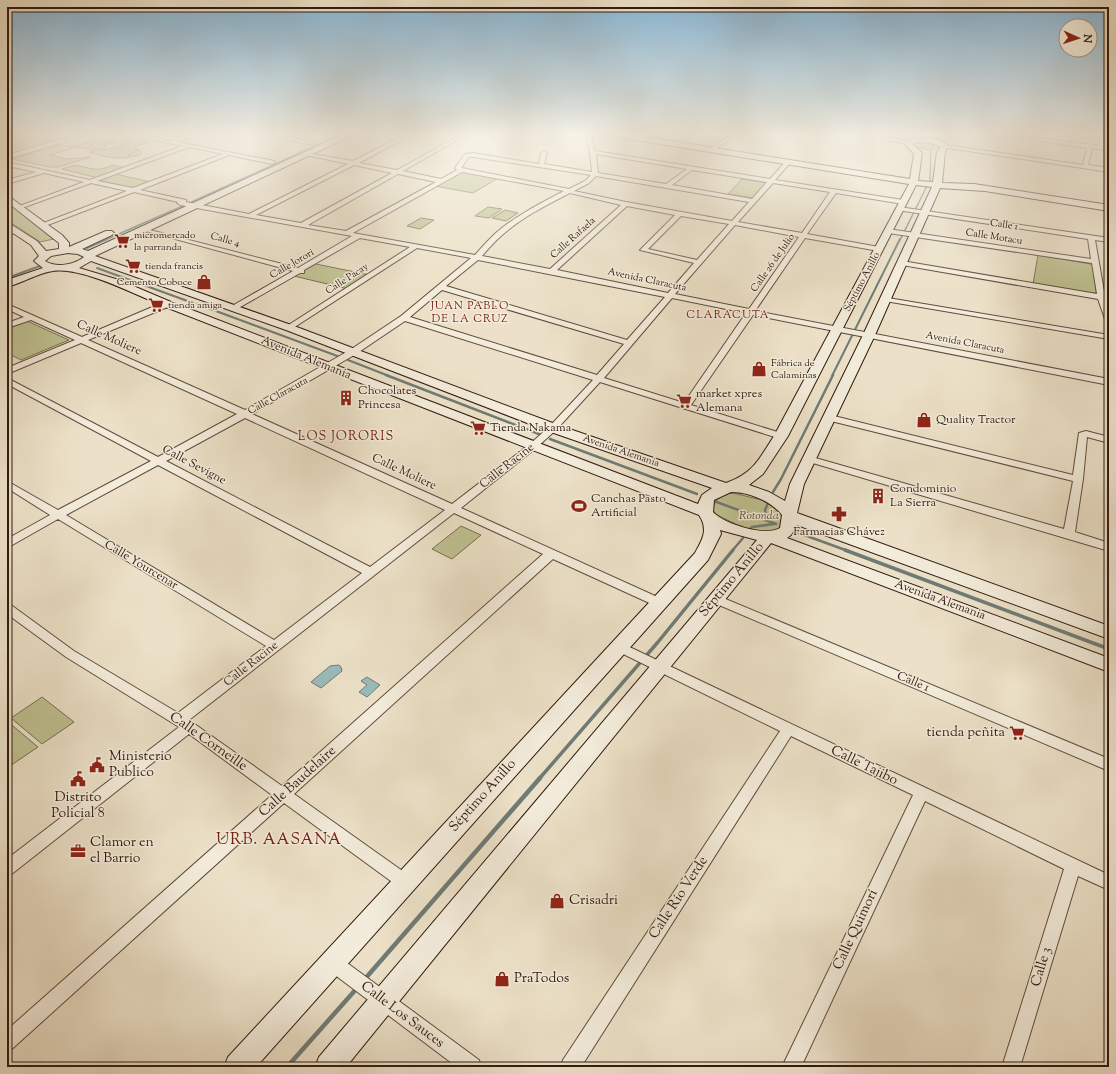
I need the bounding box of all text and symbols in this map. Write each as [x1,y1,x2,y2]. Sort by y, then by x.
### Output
north arrow [1058,18,1098,58]
text: N [1079,33,1095,43]
street label: Calle Rafaela [547,213,599,262]
street label: Calle 1 [989,216,1020,234]
street label: Calle Motacu [964,225,1024,249]
place label: micromercado la parranda [134,228,196,255]
street label: Calle 4 [209,229,241,251]
street label: Calle 26 de Julio [747,230,799,295]
supermarket icon: micromercado la parranda [113,232,131,250]
street label: Calle Jorori [267,245,317,283]
street label: Séptimo Anillo [840,249,884,315]
supermarket icon: tienda francis [124,257,142,275]
place label: tienda francis [145,259,203,274]
street label: Calle Pacay [322,259,372,299]
street label: Avenida Claracuta [606,264,688,296]
shop icon: Cemento Coboce [195,273,213,291]
place label: Cemento Coboce [117,275,192,290]
supermarket icon: tienda amiga [147,296,165,314]
place label: tienda amiga [168,298,223,313]
district label: JUAN PABLO DE LA CRUZ [430,298,509,327]
district label: CLARACUTA [686,307,770,323]
street label: Calle Moliere [74,316,145,361]
street label: Avenida Claracuta [924,328,1006,358]
street label: Avenida Alemania [258,332,354,384]
place label: Fábrica de Calaminas [771,356,817,383]
shop icon: Fábrica de Calaminas [750,360,768,378]
street label: Calle Claracuta [245,373,311,419]
place label: Chocolates Princesa [358,382,417,414]
place label: market xpres Alemana [696,385,762,417]
building icon: Chocolates Princesa [337,389,355,407]
supermarket icon: market xpres Alemana [675,392,693,410]
shop icon: Quality Tractor [915,411,933,429]
place label: Quality Tractor [936,411,1016,429]
supermarket icon: Tienda Nakama [469,419,487,437]
place label: Tienda Nakama [490,419,572,437]
district label: LOS JORORIS [298,428,394,446]
street label: Avenida Alemania [581,431,662,471]
street label: Calle Racine [476,439,539,493]
street label: Calle Sevigne [159,441,230,490]
street label: Calle Moliere [369,449,440,495]
place label: Condominio La Sierra [890,480,957,512]
building icon: Condominio La Sierra [869,487,887,505]
place label: Canchas Pasto Artificial [591,490,666,522]
sports icon: Canchas Pasto Artificial [570,497,588,515]
pharmacy icon: Farmacias Chávez [830,505,848,523]
park label: Rotonda [739,507,779,525]
place label: Farmacias Chávez [793,523,885,541]
street label: Calle Yourcenar [101,536,182,594]
street label: Séptimo Anillo [695,538,770,622]
street label: Avenida Alemania [892,575,989,625]
street label: Calle Racine [220,637,283,691]
street label: Calle 1 [894,667,932,697]
street label: Calle Corneille [165,708,251,776]
place label: tienda peñita [927,723,1006,743]
supermarket icon: tienda peñita [1008,724,1026,742]
street label: Calle Tajibo [827,741,901,791]
street label: Calle Baudelaire [255,742,341,822]
place label: Ministerio Publico [109,747,172,783]
street label: Séptimo Anillo [445,755,522,837]
public building icon: Ministerio Publico [88,756,106,774]
public building icon: Distrito Policial 8 [69,770,87,788]
place label: Distrito Policial 8 [51,788,105,824]
district label: URB. AASANA [216,829,342,852]
place label: Clamor en el Barrio [90,833,154,869]
office icon: Clamor en el Barrio [69,842,87,860]
street label: Calle Río Verde [645,853,713,943]
street label: Calle Quimorí [829,886,883,974]
place label: Crisadri [569,891,618,911]
shop icon: Crisadri [548,892,566,910]
street label: Calle 3 [1027,944,1058,989]
place label: PraTodos [514,969,569,989]
shop icon: PraTodos [493,970,511,988]
street label: Calle Los Sauces [356,977,448,1053]

